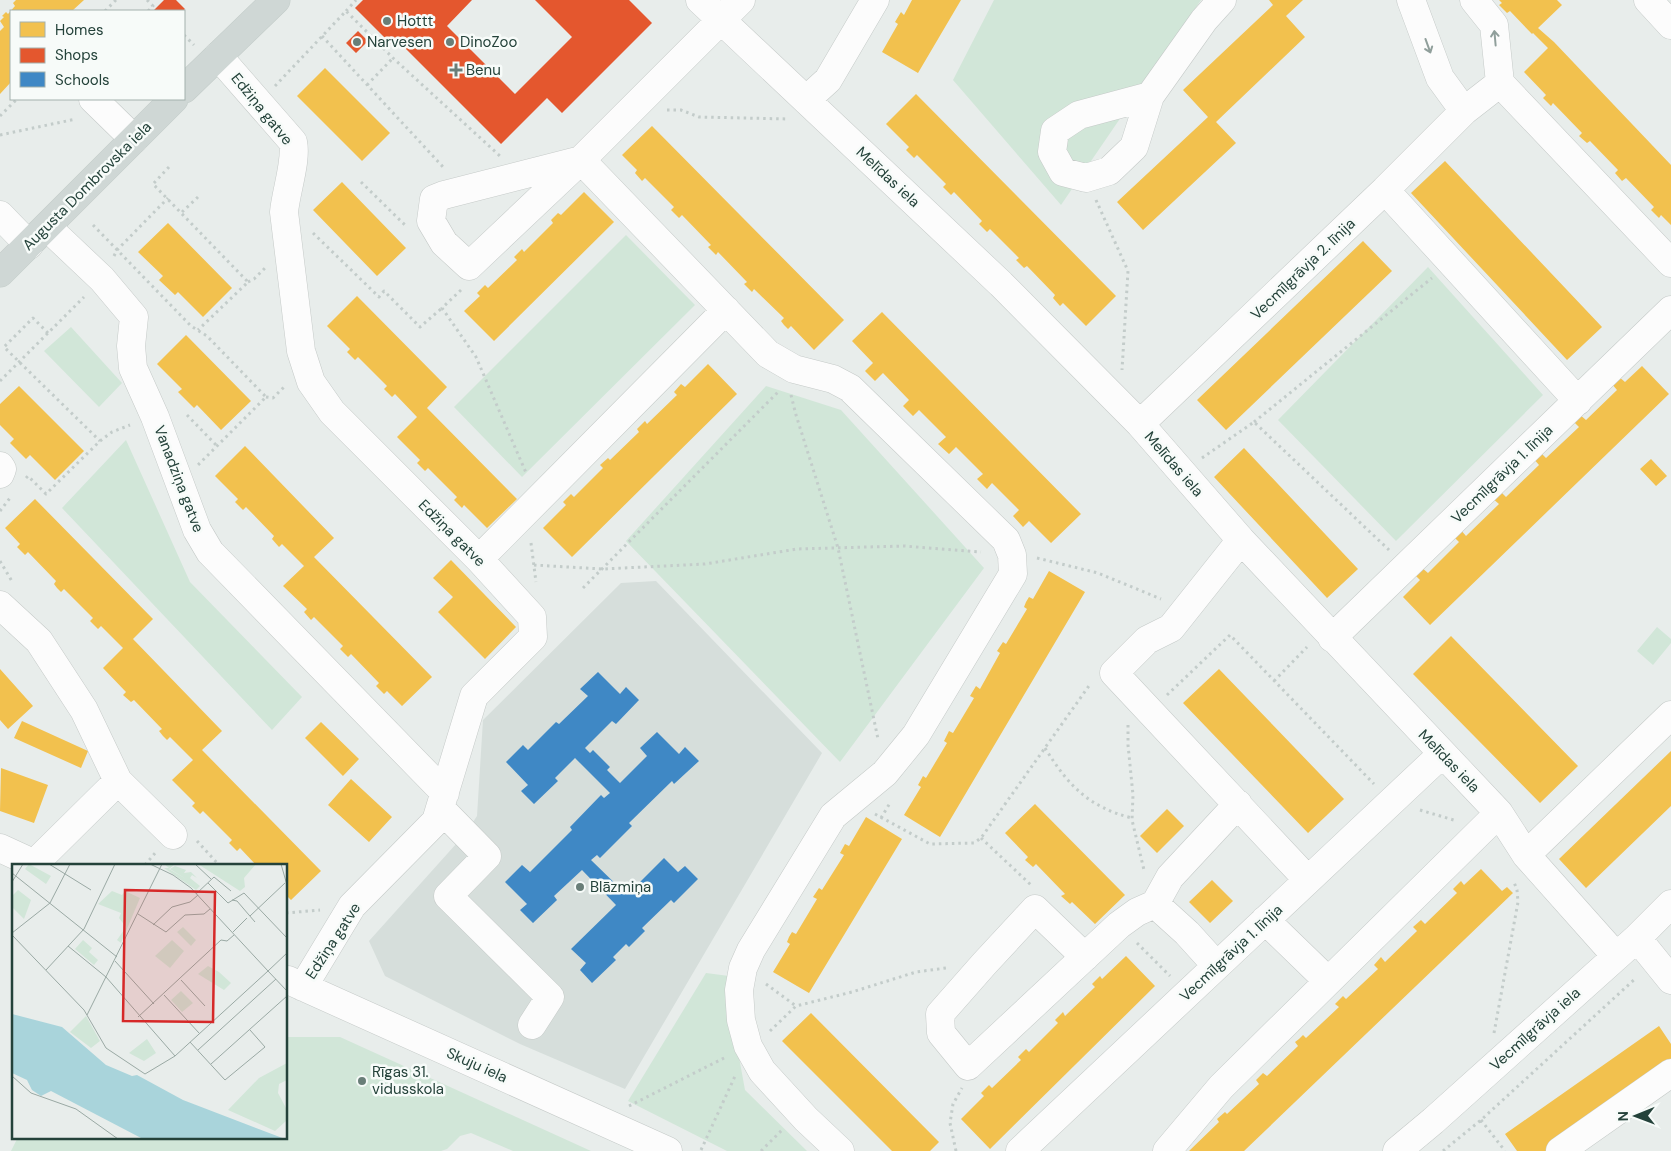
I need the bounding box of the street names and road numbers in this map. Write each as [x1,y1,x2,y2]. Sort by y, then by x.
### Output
street label: Edžiņa gatve [227,69,297,149]
street label: Augusta Dombrovska iela [18,117,156,255]
street label: Melīdas iela [852,142,924,212]
street label: Vecmīlgrāvja 2. līnija [1246,214,1360,324]
street label: Vecmīlgrāvja 1. līnija [1447,420,1557,528]
street label: Vanadziņa gatve [149,423,209,535]
street label: Melīdas iela [1140,427,1208,501]
street label: Edžiņa gatve [414,495,490,571]
street label: Melīdas iela [1414,725,1484,797]
street label: Edžiņa gatve [301,899,365,983]
street label: Vecmīlgrāvja 1. līnija [1175,900,1287,1006]
street label: Vecmīlgrāvja iela [1485,983,1585,1075]
street label: Skuju iela [443,1043,511,1087]

